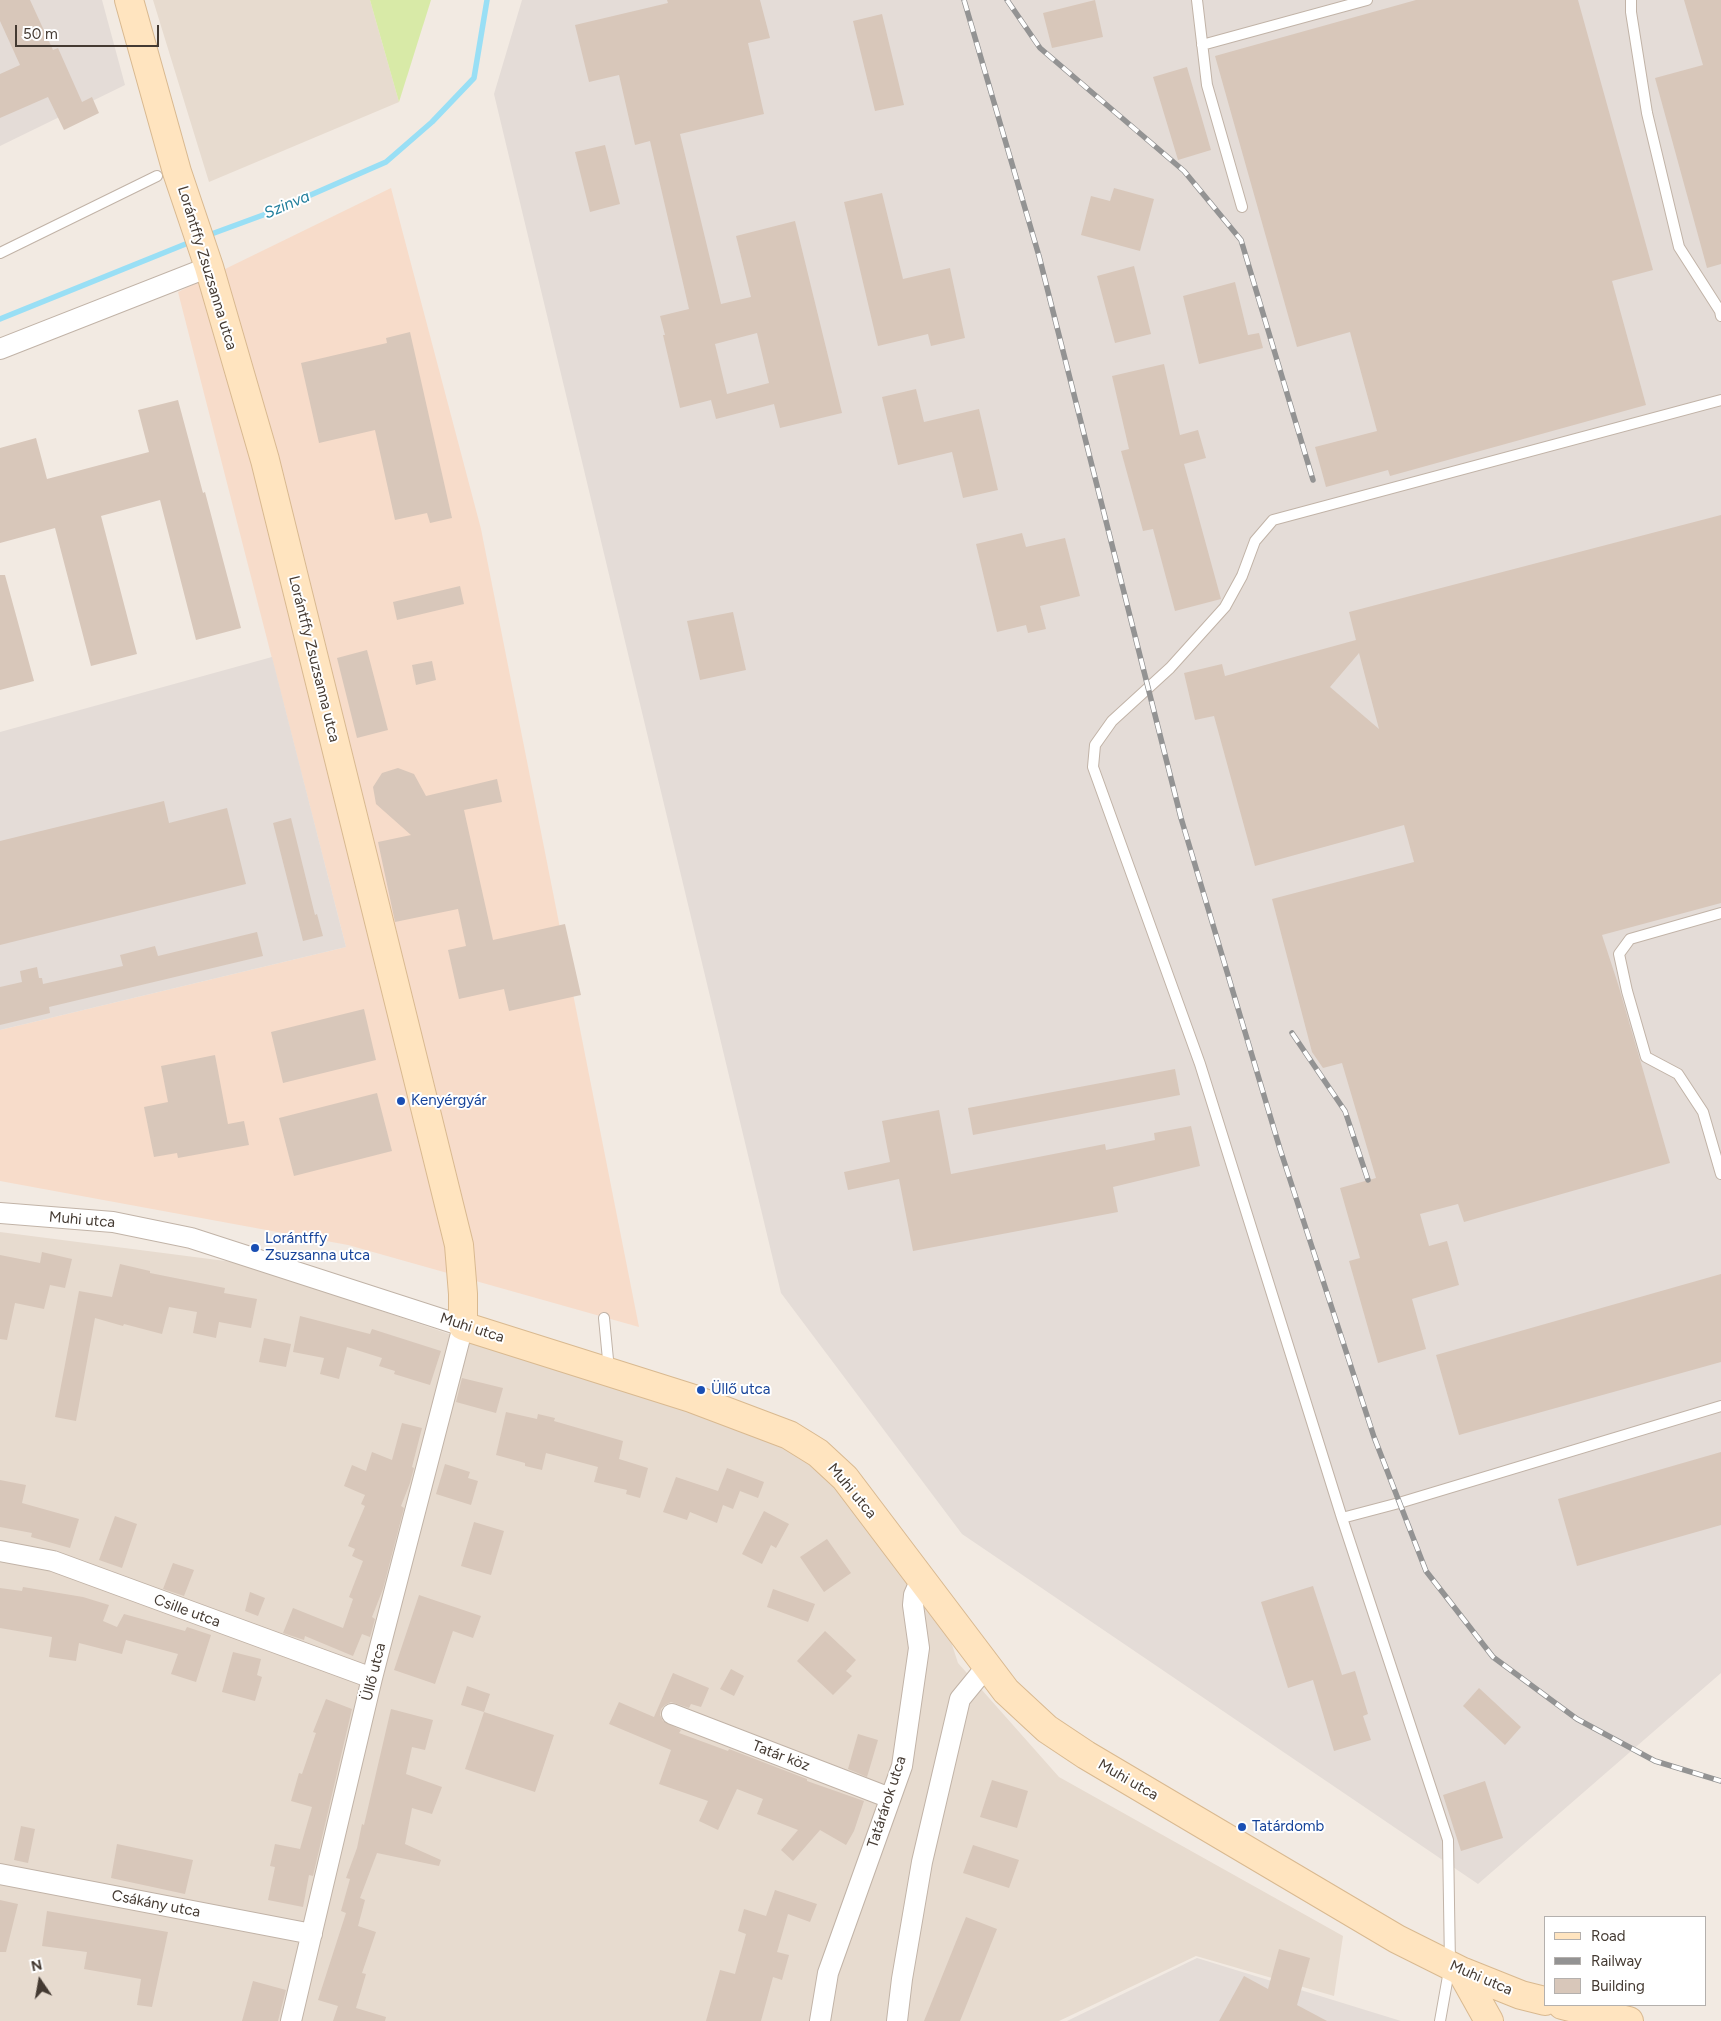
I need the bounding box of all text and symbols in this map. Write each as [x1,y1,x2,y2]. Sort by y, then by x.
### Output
scale bar [18,15,161,47]
text: 50 m [23,25,58,43]
street label: Lorántffy Zsuzsanna utca [173,184,241,352]
water label: Szinva [261,187,313,223]
street label: Lorántffy Zsuzsanna utca [285,574,343,744]
place label: Kenyérgyár [411,1092,487,1110]
marker: Kenyérgyár [395,1095,407,1107]
street label: Muhi utca [48,1208,116,1232]
place label: Lorántffy Zsuzsanna utca [265,1230,370,1265]
marker: Lorántffy Zsuzsanna utca [249,1242,261,1254]
street label: Muhi utca [438,1309,506,1347]
place label: Üllő utca [711,1381,770,1399]
marker: Üllő utca [695,1384,707,1396]
street label: Muhi utca [824,1460,880,1522]
street label: Csille utca [151,1591,223,1631]
street label: Üllő utca [358,1641,390,1703]
street label: Tatár köz [750,1737,812,1775]
street label: Tatárárok utca [864,1754,910,1850]
street label: Muhi utca [1095,1756,1161,1804]
place label: Tatárdomb [1252,1818,1324,1836]
marker: Tatárdomb [1236,1821,1248,1833]
street label: Csákány utca [110,1887,202,1921]
legend [1544,1916,1706,2006]
text: Road [1591,1927,1626,1945]
text: Railway [1591,1952,1642,1970]
north arrow [15,1956,65,2006]
text: N [30,1956,44,1975]
street label: Muhi utca [1447,1957,1515,1999]
text: Building [1591,1977,1645,1995]

